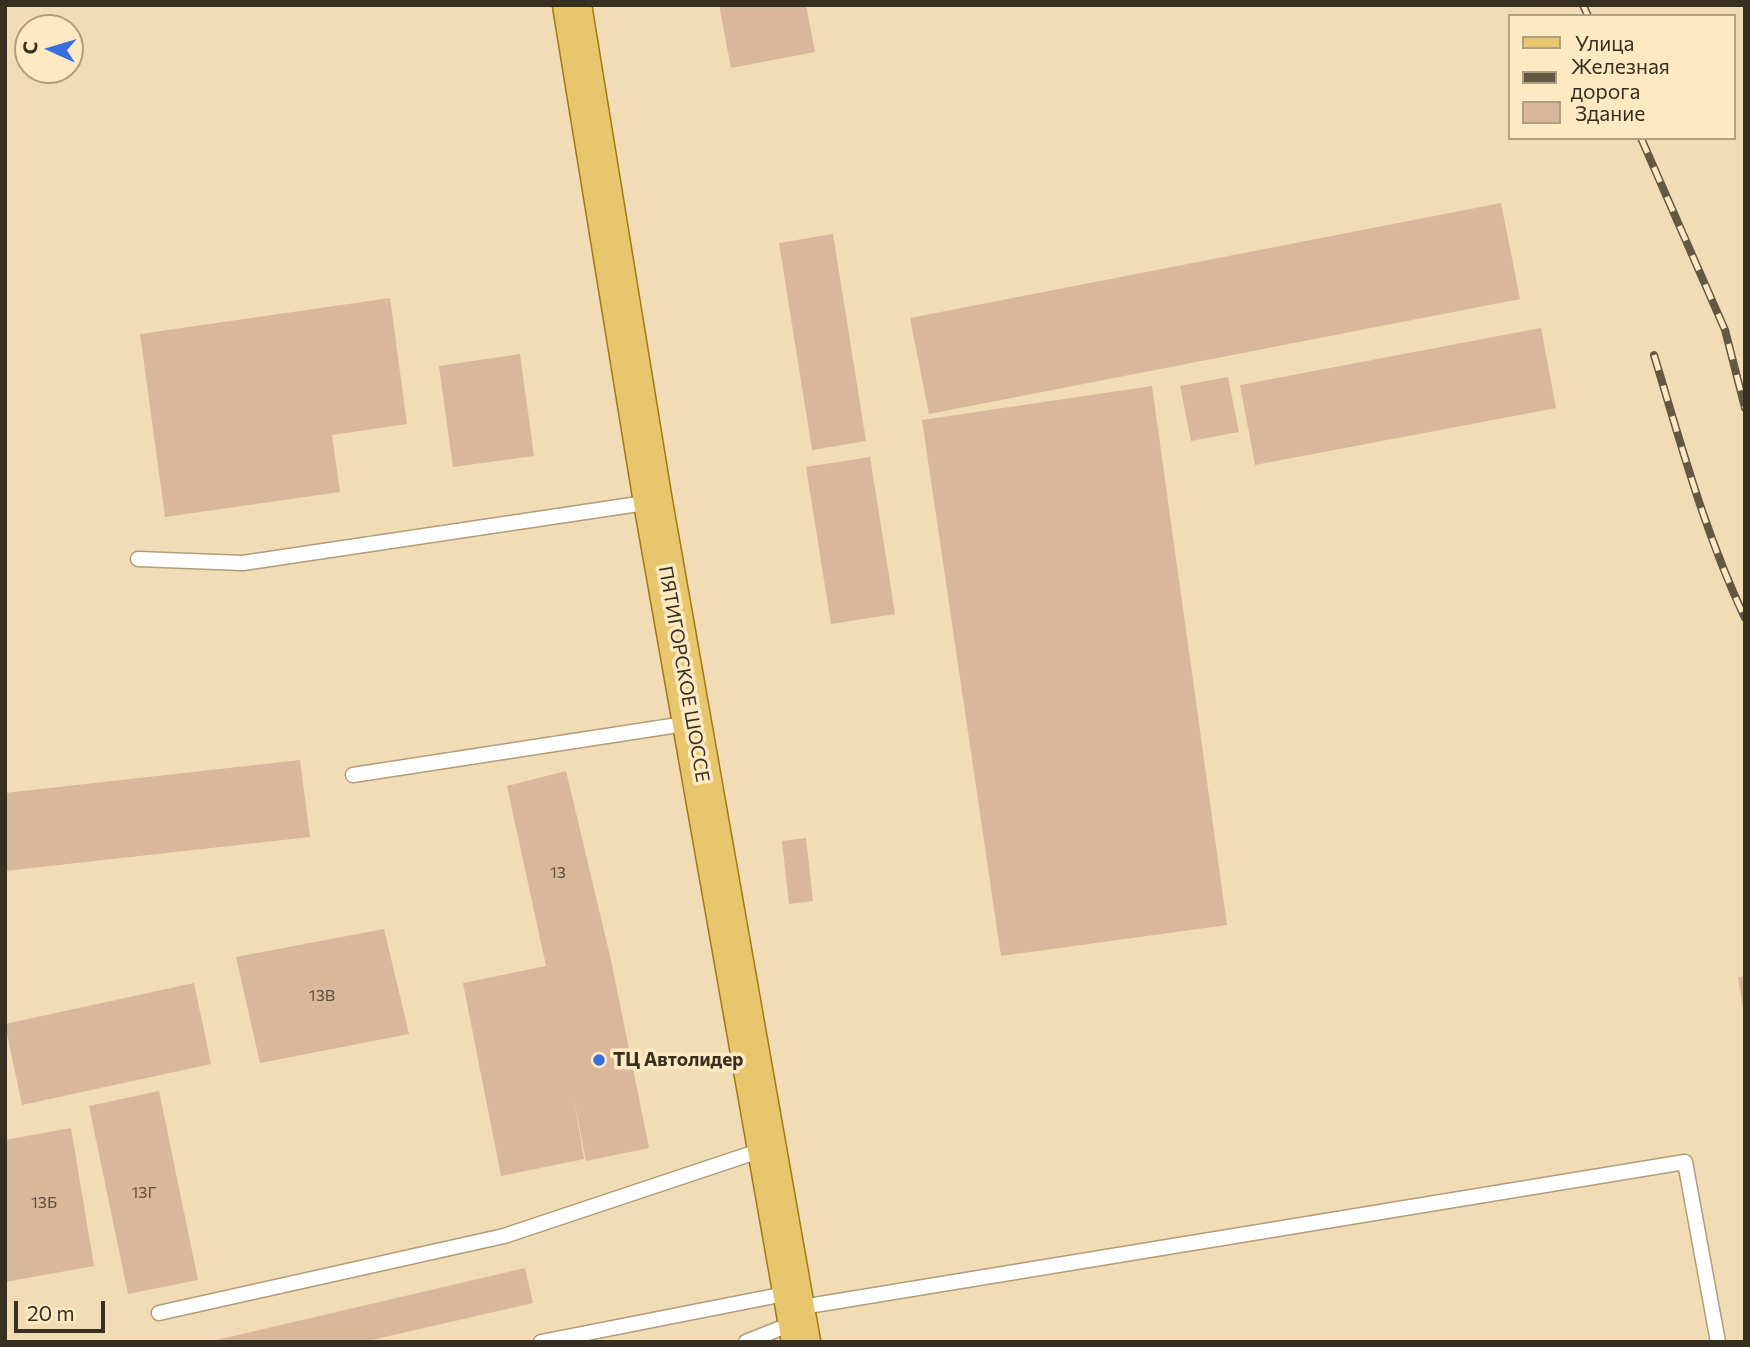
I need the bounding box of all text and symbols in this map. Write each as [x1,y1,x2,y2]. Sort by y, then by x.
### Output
north arrow [14,14,84,84]
legend [1508,14,1736,140]
text: Улица [1575,30,1634,55]
text: С [18,40,41,55]
text: Железная дорога [1571,53,1670,103]
text: Здание [1575,100,1645,125]
street label: ПЯТИГОРСКОЕ ШОССЕ [654,564,714,784]
house number: 13 [550,863,566,883]
house number: 13В [309,986,335,1006]
place label: ТЦ Автолидер [613,1049,743,1071]
marker: ТЦ Автолидер [591,1052,607,1068]
house number: 13Г [131,1183,157,1203]
house number: 13Б [31,1193,57,1213]
scale bar [18,1288,108,1332]
text: 20 m [27,1300,75,1325]

